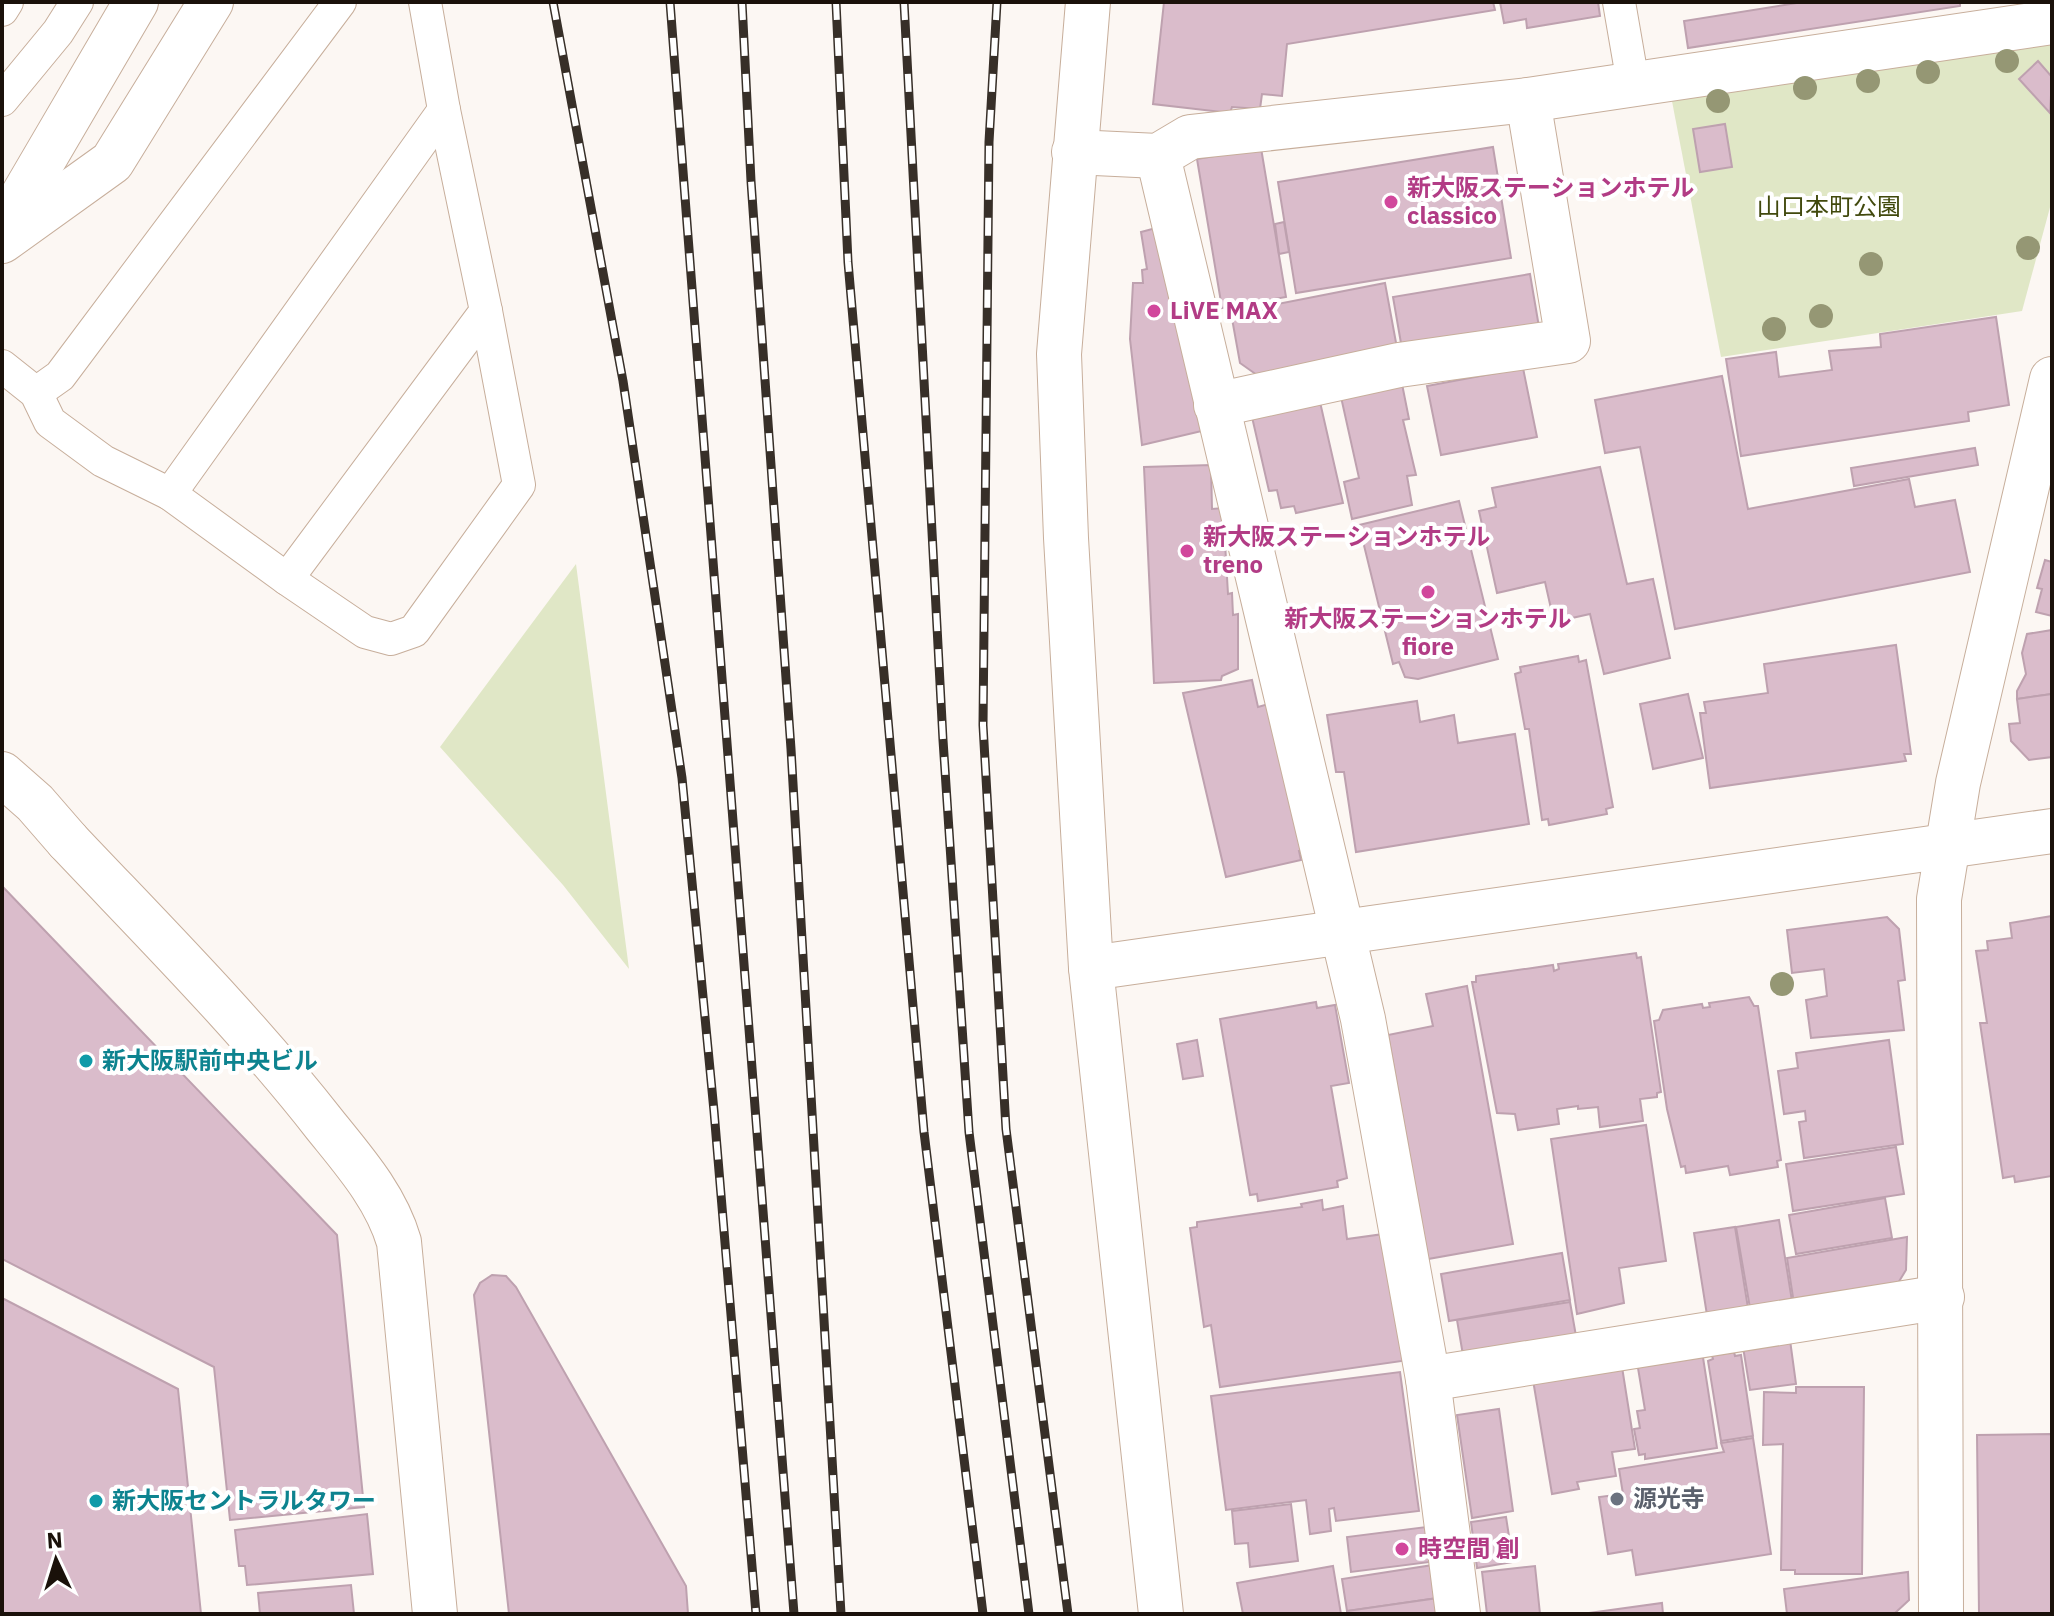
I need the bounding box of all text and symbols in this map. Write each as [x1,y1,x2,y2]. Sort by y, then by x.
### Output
place label: 新大阪ステーションホテル classico [1407,171,1695,231]
park label: 山口本町公園 [1757,190,1901,222]
marker: 新大阪ステーションホテル classico [1382,193,1400,211]
place label: LiVE MAX [1170,294,1278,326]
marker: LiVE MAX [1145,302,1163,320]
place label: 新大阪ステーションホテル treno [1203,520,1491,580]
marker: 新大阪ステーションホテル treno [1178,542,1196,560]
marker: 新大阪ステーションホテル fiore [1419,583,1437,601]
place label: 新大阪ステーションホテル fiore [1284,602,1572,662]
place label: 新大阪駅前中央ビル [102,1044,318,1076]
marker: 新大阪駅前中央ビル [77,1052,95,1070]
place label: 源光寺 [1633,1482,1705,1514]
place label: 新大阪セントラルタワー [112,1484,376,1516]
marker: 源光寺 [1608,1490,1626,1508]
marker: 新大阪セントラルタワー [87,1492,105,1510]
north arrow [16,1520,96,1600]
text: N [46,1525,64,1555]
place label: 時空間 創 [1418,1532,1520,1564]
marker: 時空間 創 [1393,1540,1411,1558]

